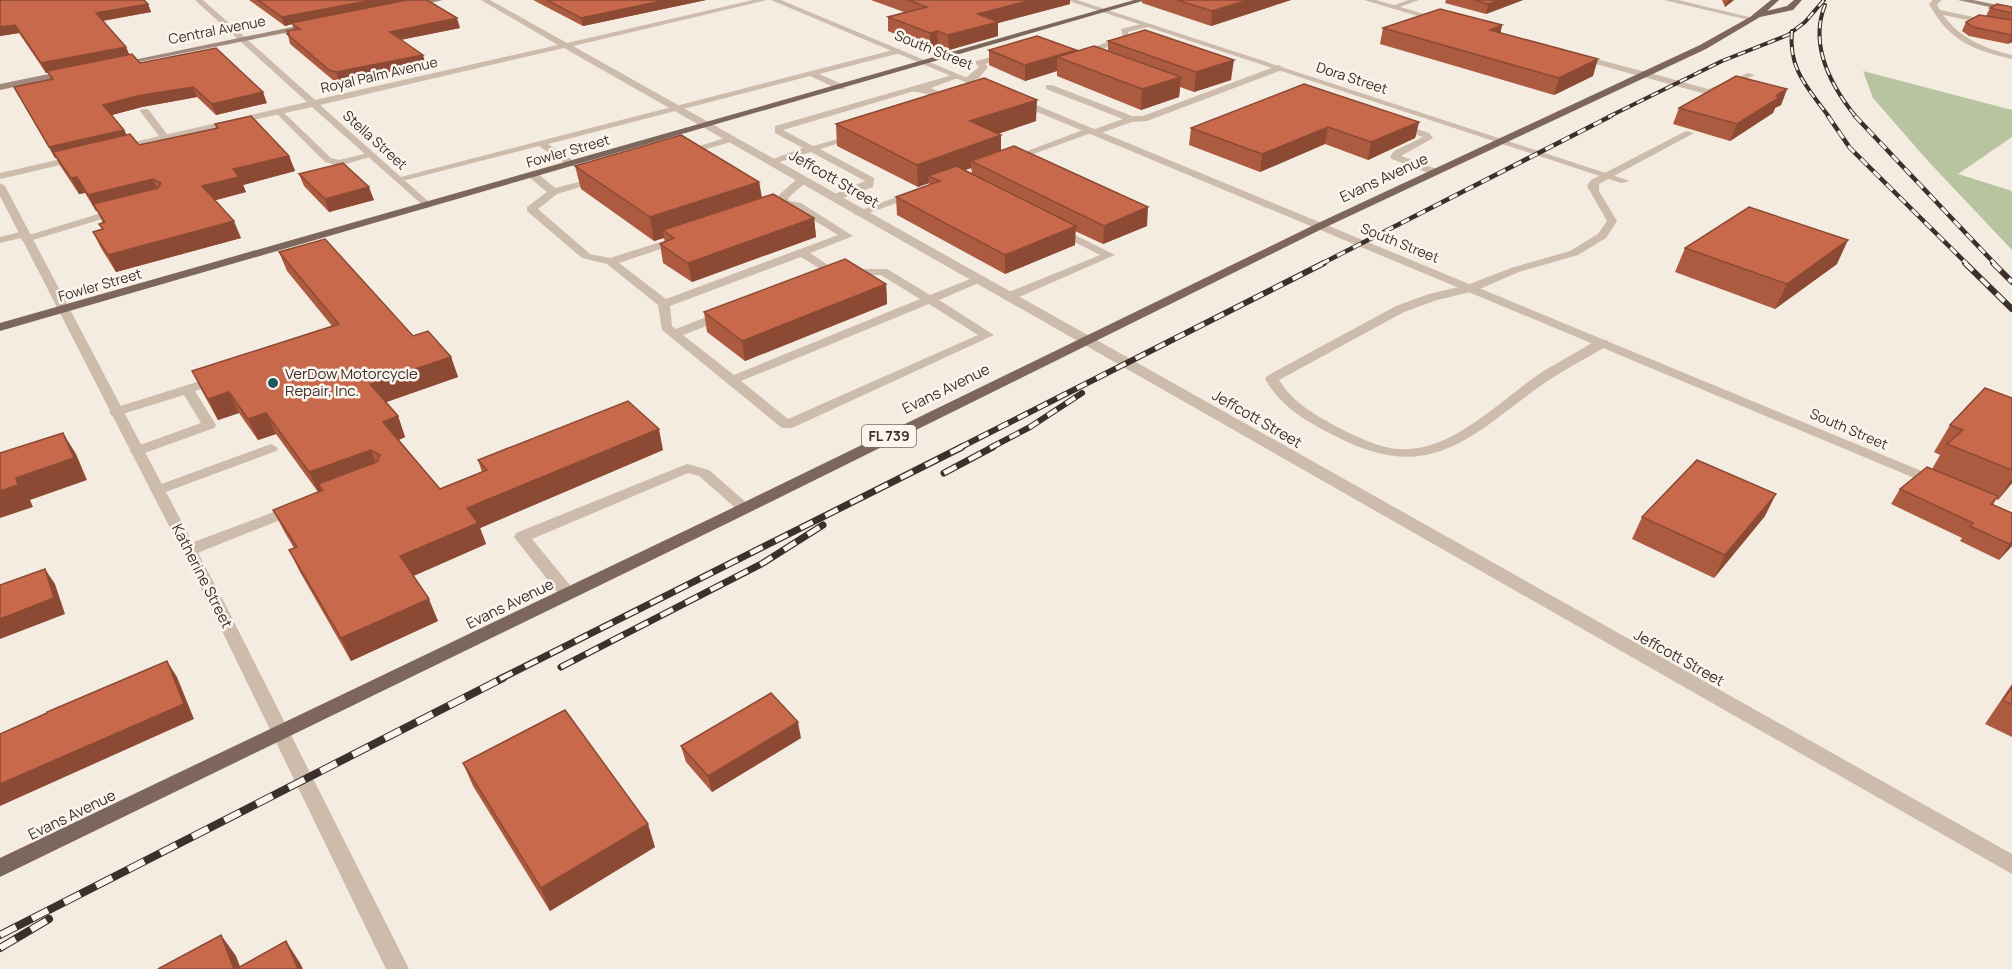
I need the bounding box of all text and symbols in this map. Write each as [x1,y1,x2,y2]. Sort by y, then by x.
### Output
street label: Central Avenue [167,11,267,48]
street label: South Street [892,25,977,74]
street label: Royal Palm Avenue [319,52,439,97]
street label: Dora Street [1314,57,1391,98]
street label: Stella Street [339,106,412,174]
street label: Fowler Street [524,129,612,172]
street label: Jeffcott Street [785,144,883,213]
street label: Evans Avenue [1336,148,1432,207]
street label: South Street [1358,218,1443,267]
street label: Fowler Street [56,263,144,306]
street label: Evans Avenue [898,358,993,419]
place label: VerDow Motorcycle Repair, Inc. [285,363,418,401]
marker: VerDow Motorcycle Repair, Inc. [266,376,280,390]
street label: Jeffcott Street [1208,384,1306,453]
street label: South Street [1807,404,1891,454]
road number: FL 739 [862,425,916,447]
street label: Katherine Street [167,520,238,632]
street label: Evans Avenue [462,573,557,634]
street label: Jeffcott Street [1630,624,1728,691]
street label: Evans Avenue [24,784,119,845]

